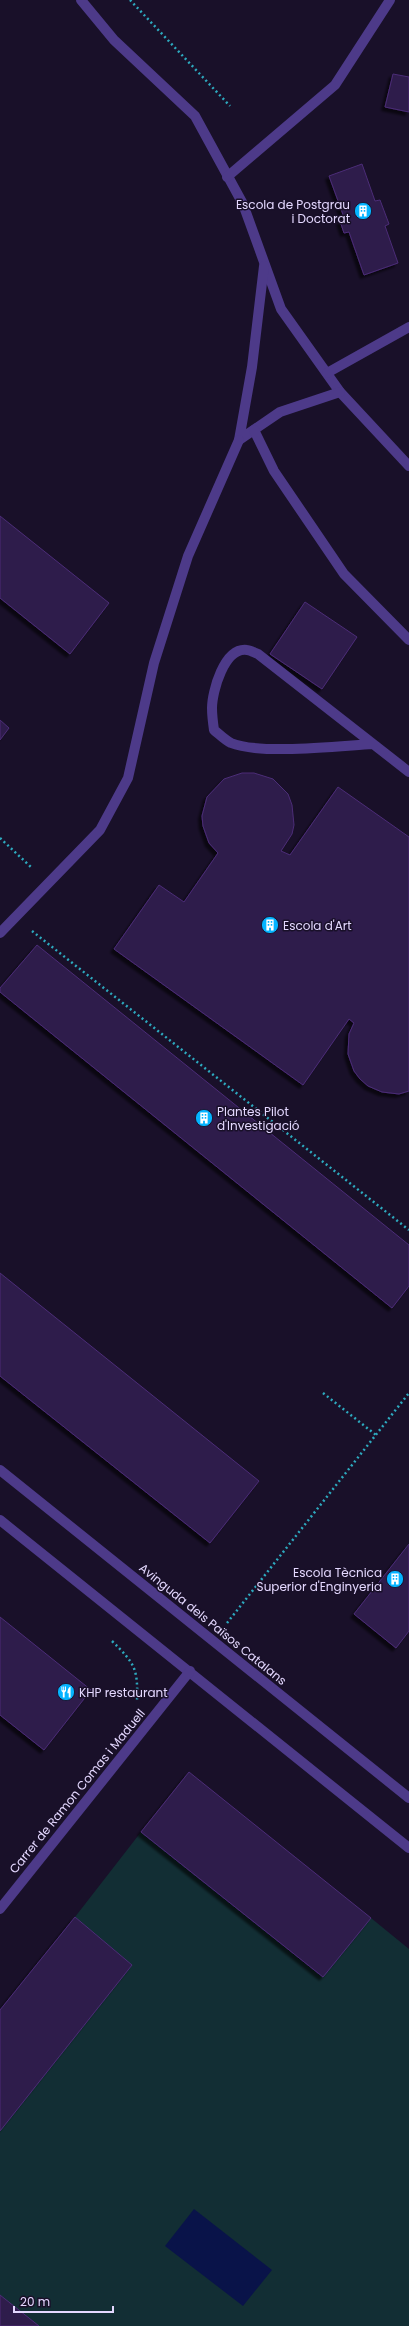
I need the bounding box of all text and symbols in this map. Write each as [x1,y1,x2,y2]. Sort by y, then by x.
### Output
place label: Escola de Postgrau i Doctorat [236,196,350,227]
building icon: Escola de Postgrau i Doctorat [353,201,373,221]
building icon: Escola d'Art [260,915,280,935]
place label: Escola d'Art [283,917,352,934]
place label: Plantes Pilot d'Investigació [217,1103,300,1134]
building icon: Plantes Pilot d'Investigació [194,1108,214,1128]
street label: Avinguda dels Països Catalans [136,1559,290,1689]
place label: Escola Tècnica Superior d'Enginyeria [257,1564,382,1595]
building icon: Escola Tècnica Superior d'Enginyeria [385,1569,405,1589]
restaurant icon: KHP restaurant [56,1682,76,1702]
place label: KHP restaurant [79,1684,168,1701]
street label: Carrer de Ramon Comas i Maduell [5,1705,149,1877]
scale bar [14,2288,113,2314]
text: 20 m [20,2293,50,2310]

